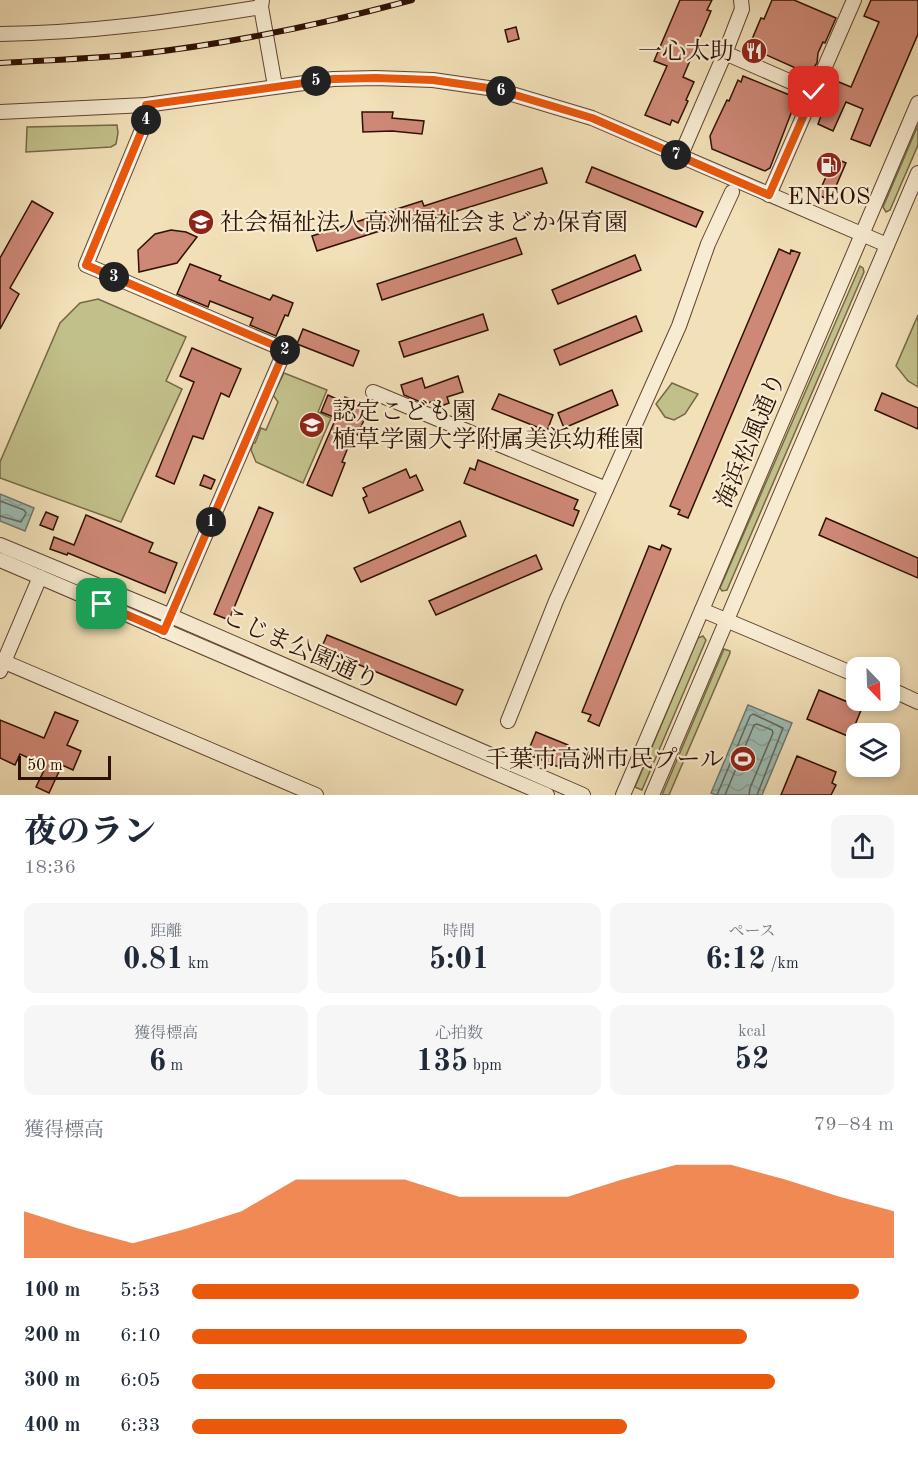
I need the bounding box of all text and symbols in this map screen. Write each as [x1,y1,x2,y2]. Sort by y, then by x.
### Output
restaurant icon: 一心太助 [739,36,769,66]
place label: 一心太助 [638,38,734,65]
pin: 5 [301,66,331,96]
pin [788,66,839,117]
text: 5 [311,73,321,89]
icon: check [797,75,830,108]
pin: 6 [486,76,516,106]
text: 6 [496,83,506,99]
pin: 4 [131,105,161,135]
text: 4 [141,112,151,128]
pin: 7 [661,140,691,170]
text: 7 [671,147,681,163]
fuel station icon: ENEOS [814,150,844,180]
place label: ENEOS [787,186,871,210]
school or university icon: 社会福祉法人高洲福祉会まどか保育園 [186,207,216,237]
place label: 社会福祉法人高洲福祉会まどか保育園 [220,209,628,236]
pin: 3 [99,262,129,292]
text: 3 [109,269,119,285]
pin: 2 [270,335,300,365]
text: 2 [280,342,290,358]
street label: 海浜松風通り [710,369,791,512]
place label: 認定こども園 植草学園大学附属美浜幼稚園 [332,398,644,453]
school or university icon: 認定こども園 植草学園大学附属美浜幼稚園 [297,410,327,440]
pin: 1 [196,507,226,537]
text: 1 [206,514,216,530]
pin [76,578,127,629]
icon: arrive [85,587,118,620]
street label: こじま公園通り [219,603,383,695]
north arrow [846,657,900,711]
map controls [846,657,900,777]
button: layers [846,723,900,777]
sports icon: 千葉市高洲市民プール [728,744,758,774]
place label: 千葉市高洲市民プール [485,746,724,773]
scale bar [18,753,111,780]
text: 50 m [27,758,63,774]
button: share [831,815,894,878]
text: 夜のラン [24,817,156,850]
text: 18:36 [24,858,76,878]
text: 距離 [150,924,182,940]
text: 時間 [443,924,475,940]
text: ペース [728,924,776,940]
text: 0.81 [123,945,184,975]
text: 5:01 [429,945,489,975]
text: 6:12 [705,945,766,975]
text: km [184,956,209,972]
text: /km [766,956,799,972]
text: kcal [738,1024,766,1040]
text: 獲得標高 [134,1026,198,1042]
text: 心拍数 [435,1026,483,1042]
text: 52 [735,1045,769,1075]
text: 6 [149,1047,166,1077]
text: 135 [416,1047,468,1077]
text: m [166,1058,183,1074]
text: bpm [468,1058,502,1074]
text: 79–84 m [814,1115,894,1135]
text: 獲得標高 [24,1121,104,1141]
text: 100 m [24,1281,80,1301]
text: 5:53 [120,1281,160,1301]
text: 200 m [24,1326,80,1346]
text: 6:10 [120,1326,160,1346]
text: 300 m [24,1371,80,1391]
text: 6:05 [120,1371,160,1391]
text: 400 m [24,1416,80,1436]
text: 6:33 [120,1416,160,1436]

